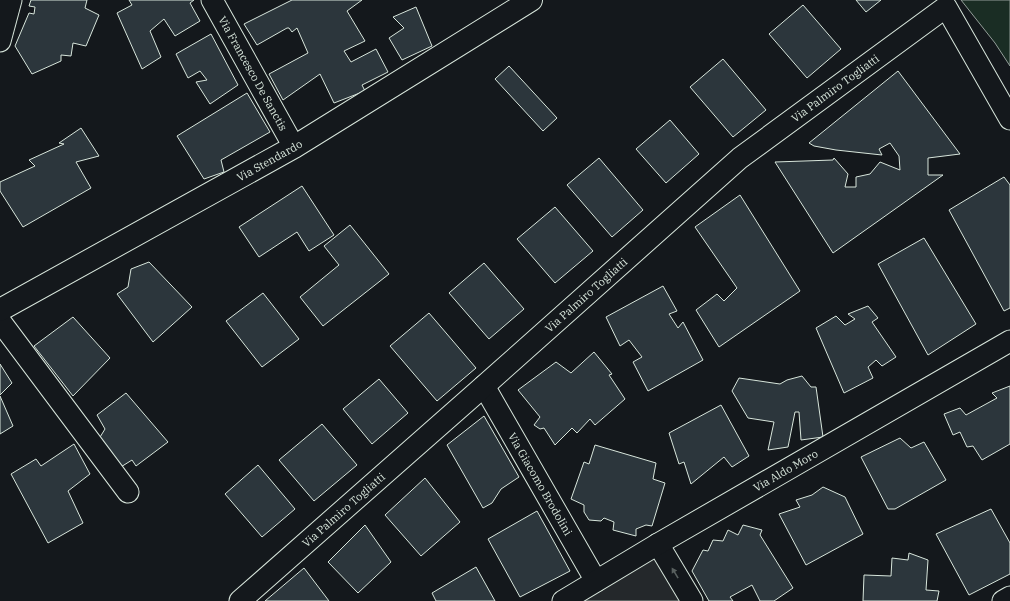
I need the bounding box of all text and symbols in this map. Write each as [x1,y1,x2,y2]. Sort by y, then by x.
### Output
street label: Via Francesco De Sanctis [215,14,290,133]
street label: Via Palmiro Togliatti [788,51,882,125]
street label: Via Stendardo [234,137,305,184]
street label: Via Palmiro Togliatti [542,254,631,335]
street label: Via Giacomo Brodolini [505,430,576,538]
street label: Via Aldo Moro [751,446,820,495]
street label: Via Palmiro Togliatti [299,469,388,550]
one-way arrow [672,567,679,579]

